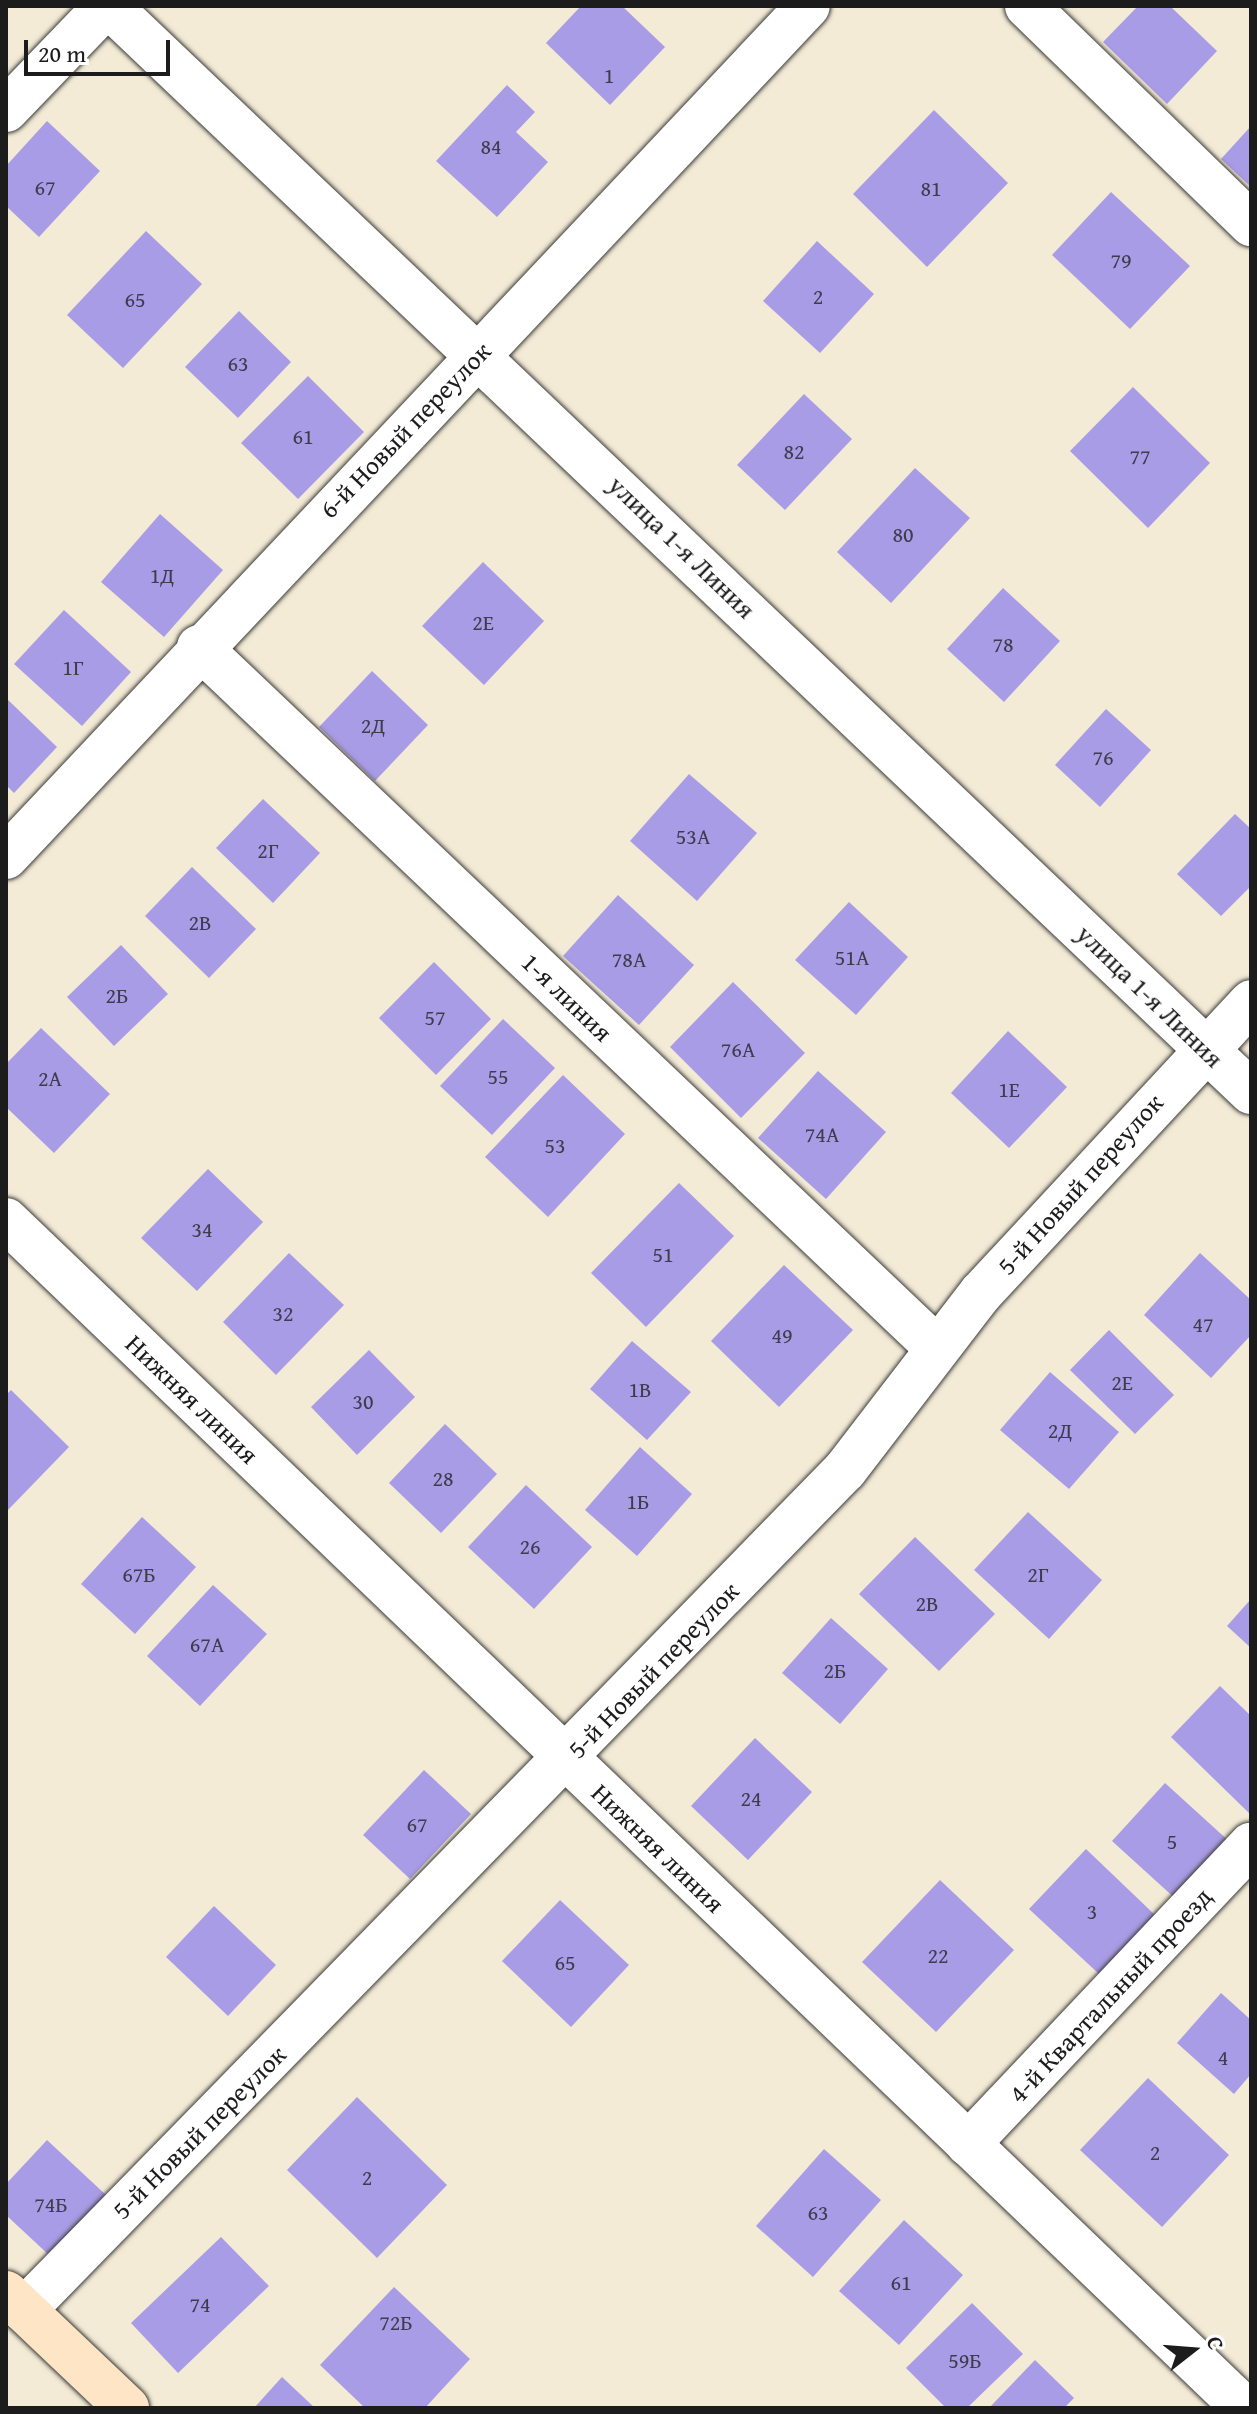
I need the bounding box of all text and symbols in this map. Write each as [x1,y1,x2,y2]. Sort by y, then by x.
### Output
scale bar [28,24,174,74]
text: 20 m [38,36,86,71]
house number: 1 [604,63,614,89]
house number: 84 [480,134,502,160]
house number: 67 [34,175,56,201]
house number: 81 [920,176,942,202]
house number: 79 [1110,248,1132,274]
house number: 2 [813,284,823,310]
house number: 65 [124,287,146,313]
street label: 6-й Новый переулок [313,335,497,525]
house number: 63 [227,351,249,377]
house number: 61 [292,424,314,450]
house number: 82 [783,439,805,465]
house number: 77 [1129,444,1151,470]
street label: улица 1-я Линия [602,469,762,625]
house number: 80 [892,522,914,548]
house number: 1Д [150,563,174,589]
house number: 2Е [472,610,494,636]
house number: 78 [992,632,1014,658]
house number: 1Г [62,655,84,681]
house number: 2Д [361,713,385,739]
house number: 76 [1092,745,1114,771]
house number: 53А [676,824,710,850]
house number: 2Г [257,838,279,864]
house number: 2В [188,910,212,936]
street label: улица 1-я Линия [1070,918,1230,1074]
house number: 51А [835,945,869,971]
street label: 1-я линия [515,946,619,1048]
house number: 78А [612,947,646,973]
house number: 2Б [105,983,129,1009]
house number: 57 [424,1005,446,1031]
house number: 76А [721,1037,755,1063]
house number: 55 [487,1064,509,1090]
house number: 2А [38,1066,62,1092]
house number: 1Е [998,1077,1020,1103]
street label: 5-й Новый переулок [991,1087,1169,1281]
house number: 74А [805,1122,839,1148]
house number: 53 [544,1133,566,1159]
house number: 34 [191,1217,213,1243]
house number: 51 [652,1242,674,1268]
house number: 32 [272,1301,294,1327]
house number: 47 [1192,1312,1214,1338]
house number: 49 [771,1323,793,1349]
street label: Нижняя линия [119,1328,265,1470]
house number: 2Е [1111,1370,1133,1396]
house number: 1В [628,1377,652,1403]
house number: 30 [352,1389,374,1415]
house number: 2Д [1048,1418,1072,1444]
house number: 28 [432,1466,454,1492]
house number: 1Б [626,1489,650,1515]
house number: 26 [519,1534,541,1560]
house number: 67Б [122,1562,156,1588]
house number: 2Г [1027,1562,1049,1588]
street label: 5-й Новый переулок [561,1575,745,1765]
house number: 2В [915,1591,939,1617]
house number: 67А [190,1632,224,1658]
house number: 2Б [823,1658,847,1684]
street label: Нижняя линия [585,1777,731,1919]
house number: 24 [740,1786,762,1812]
house number: 67 [406,1812,428,1838]
house number: 5 [1167,1829,1177,1855]
street label: 4-й Квартальный проезд [1002,1881,1218,2109]
house number: 3 [1087,1899,1097,1925]
house number: 22 [927,1943,949,1969]
house number: 65 [554,1950,576,1976]
street label: 5-й Новый переулок [106,2039,292,2225]
house number: 4 [1218,2045,1228,2071]
house number: 2 [1150,2140,1160,2166]
house number: 2 [362,2165,372,2191]
house number: 74Б [34,2192,68,2218]
house number: 63 [807,2200,829,2226]
house number: 61 [890,2270,912,2296]
house number: 74 [189,2292,211,2318]
house number: 72Б [379,2310,413,2336]
north arrow [1153,2310,1233,2390]
text: С [1199,2332,1233,2354]
house number: 59Б [948,2348,982,2374]

